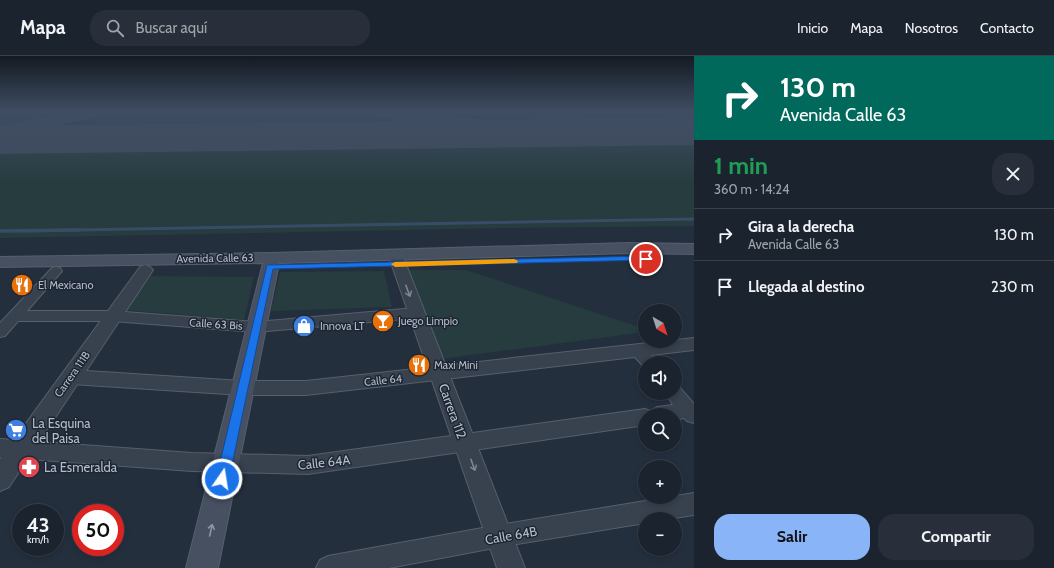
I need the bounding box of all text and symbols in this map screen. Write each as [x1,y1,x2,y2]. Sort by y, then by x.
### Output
search box [90,10,370,46]
text: Mapa [20,16,66,39]
icon: search [104,17,126,39]
text: Buscar aquí [136,19,207,37]
text: Inicio [797,19,828,37]
text: Mapa [850,19,883,37]
text: Nosotros [905,19,958,37]
text: Contacto [980,19,1034,37]
text: 130 m [780,70,856,104]
icon: right [714,72,766,124]
text: Avenida Calle 63 [780,104,906,126]
text: 1 min [714,151,768,180]
button: close [992,153,1034,195]
text: 360 m · 14:24 [714,181,790,197]
text: Gira a la derecha [748,218,854,236]
icon: right [714,224,736,246]
text: 130 m [994,226,1034,244]
text: Avenida Calle 63 [748,236,839,252]
pin [629,242,663,276]
icon: arrive [635,248,657,270]
street label: Avenida Calle 63 [176,250,254,266]
restaurant icon: El Mexicano [9,272,35,298]
icon: arrive [714,276,736,298]
place label: El Mexicano [38,278,94,292]
text: Llegada al destino [748,278,864,296]
text: 230 m [991,278,1034,296]
one-way arrow [405,284,413,296]
north arrow [638,304,682,348]
map controls [638,304,682,556]
bar icon: Juego Limpio [370,308,396,334]
shop icon: Innova LT [291,313,317,339]
place label: Juego Limpio [397,314,458,328]
street label: Calle 63 Bis [189,315,244,333]
place label: Innova LT [320,319,365,333]
street label: Carrera 111B [51,348,93,400]
restaurant icon: Maxi Mini [406,352,432,378]
button: sound [638,356,682,400]
place label: Maxi Mini [434,358,478,372]
street label: Calle 64 [363,371,403,389]
street label: Carrera 112 [436,381,470,441]
button: search [638,408,682,452]
place label: La Esquina del Paisa [32,415,91,446]
supermarket icon: La Esquina del Paisa [3,417,29,443]
street label: Calle 64A [297,451,351,473]
pharmacy icon: La Esmeralda [16,454,42,480]
position arrow [201,458,243,500]
place label: La Esmeralda [44,459,118,475]
one-way arrow [470,459,477,472]
button: + [638,460,682,504]
speed limit sign: 50 [72,504,124,556]
button: − [638,512,682,556]
text: 43 [26,513,50,537]
button: Salir [714,514,870,560]
button: Compartir [878,514,1034,560]
street label: Calle 64B [484,523,539,547]
one-way arrow [207,524,215,537]
text: km/h [27,533,49,546]

